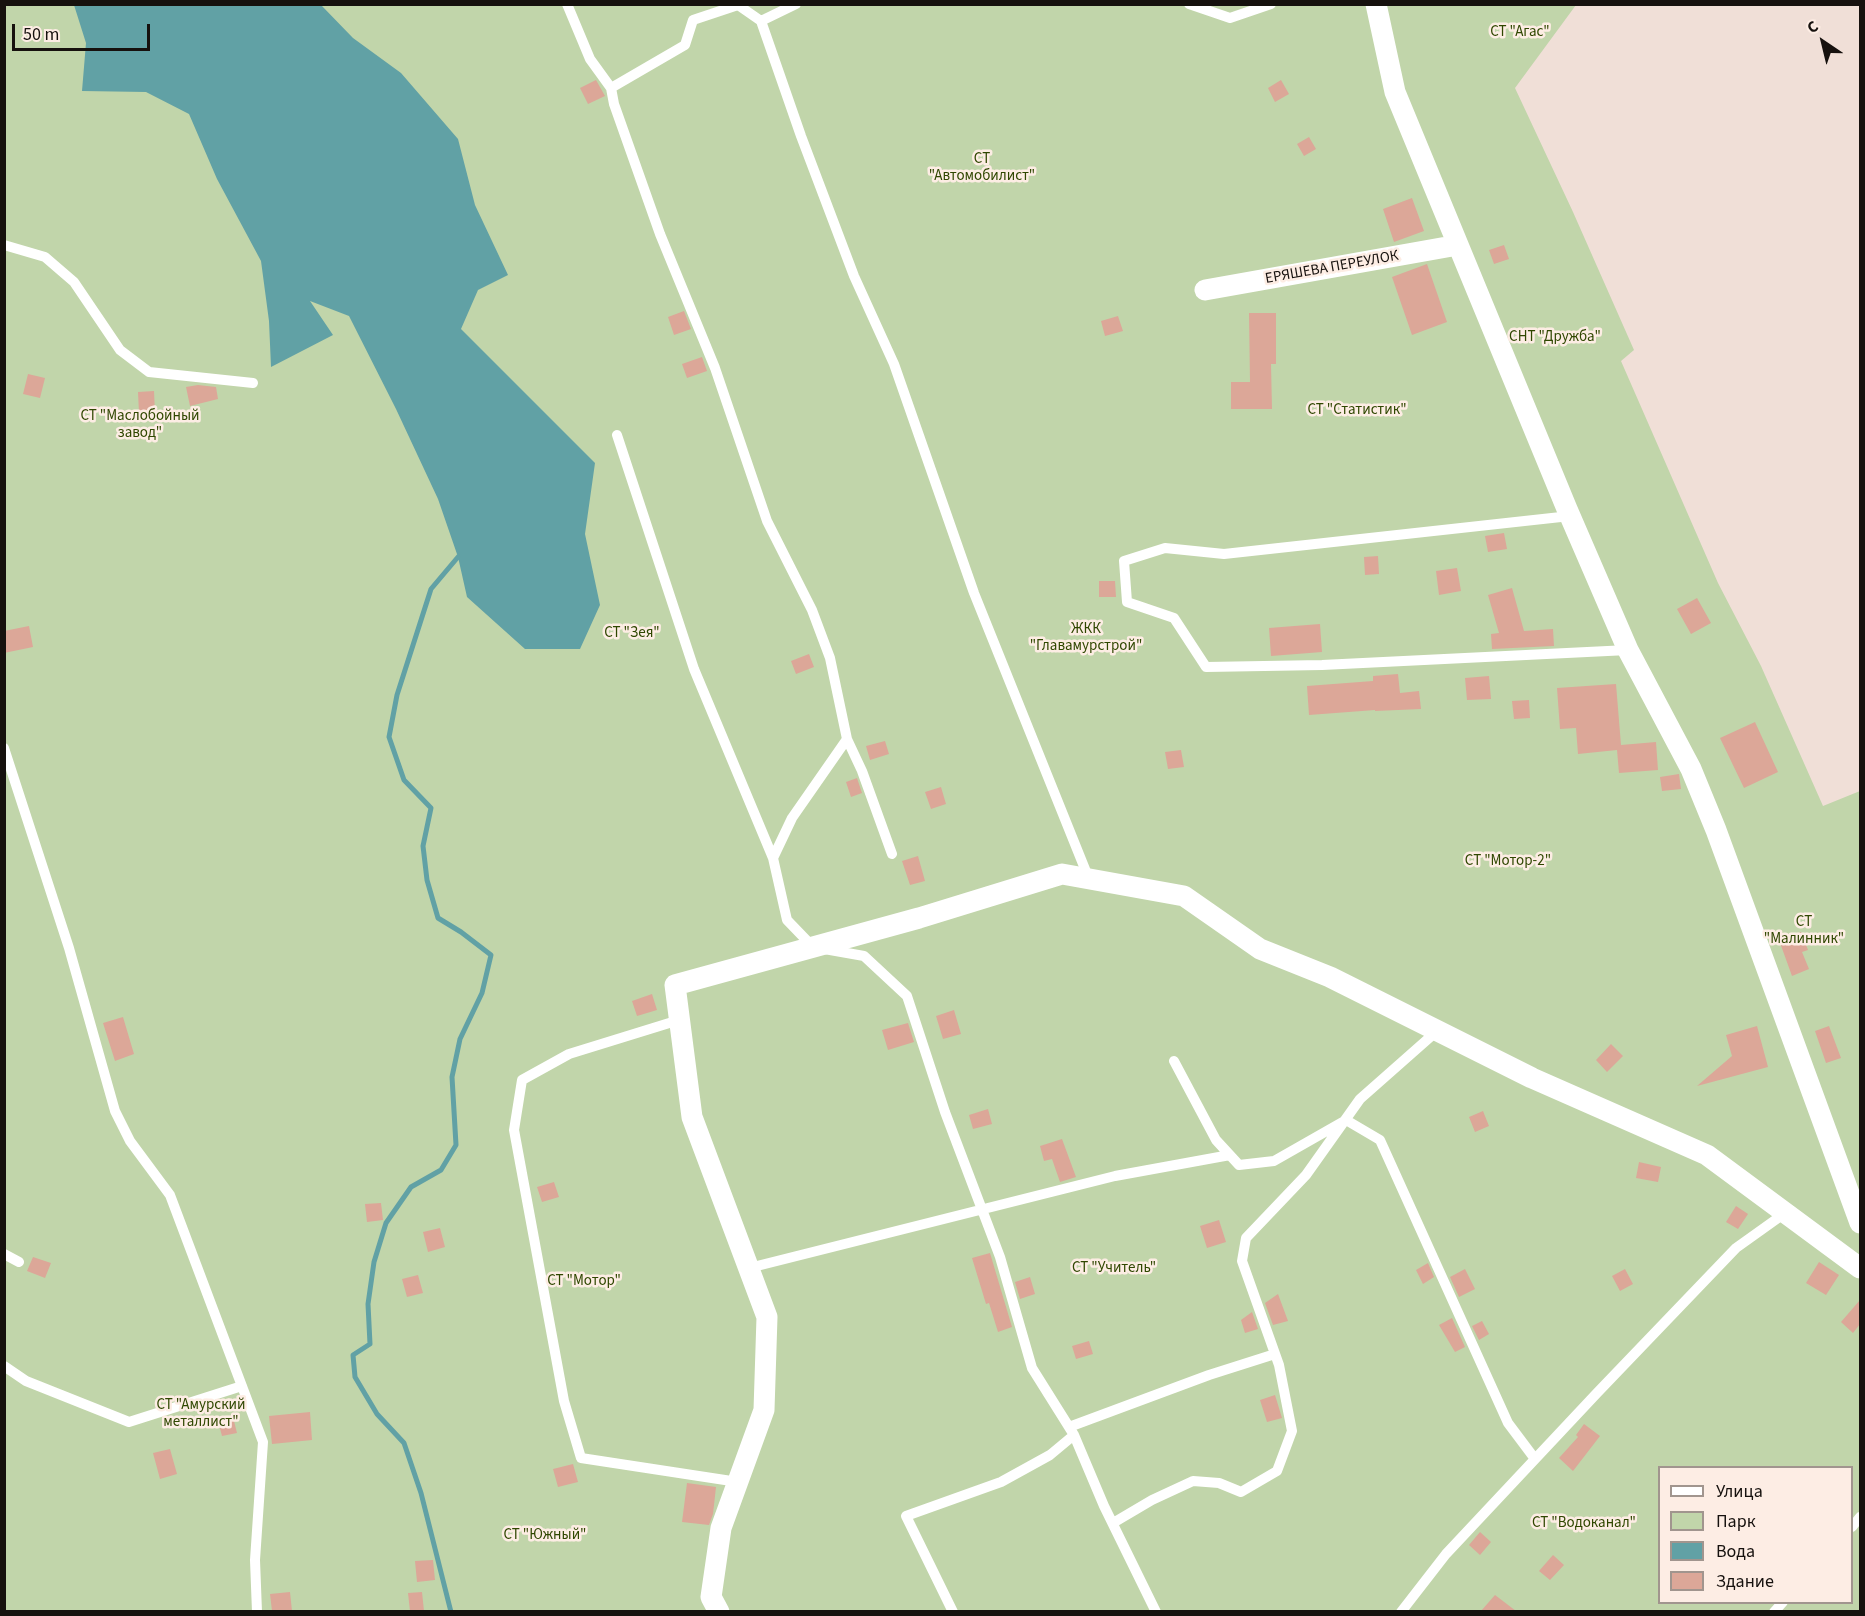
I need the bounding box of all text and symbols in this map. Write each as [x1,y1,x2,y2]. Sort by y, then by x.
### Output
scale bar [15,12,153,50]
north arrow [1793,12,1853,72]
text: С [1803,16,1823,39]
text: 50 m [23,22,59,47]
park label: СТ "Агас" [1490,24,1550,42]
park label: СТ "Автомобилист" [929,151,1035,186]
street label: ЕРЯШЕВА ПЕРЕУЛОК [1264,247,1400,289]
park label: СНТ "Дружба" [1509,329,1601,347]
park label: СТ "Статистик" [1307,402,1407,420]
park label: СТ "Маслобойный завод" [80,408,200,443]
park label: ЖКК "Главамурстрой" [1030,621,1142,656]
park label: СТ "Зея" [604,625,660,643]
park label: СТ "Мотор-2" [1465,853,1551,871]
park label: СТ "Малинник" [1764,914,1844,949]
park label: СТ "Учитель" [1072,1260,1156,1278]
park label: СТ "Мотор" [547,1273,621,1291]
park label: СТ "Амурский металлист" [156,1397,246,1432]
legend [1658,1466,1853,1604]
text: Улица [1716,1479,1763,1504]
text: Парк [1716,1509,1756,1534]
park label: СТ "Водоканал" [1532,1515,1636,1533]
park label: СТ "Южный" [503,1527,587,1545]
text: Вода [1716,1539,1755,1564]
text: Здание [1716,1569,1774,1594]

